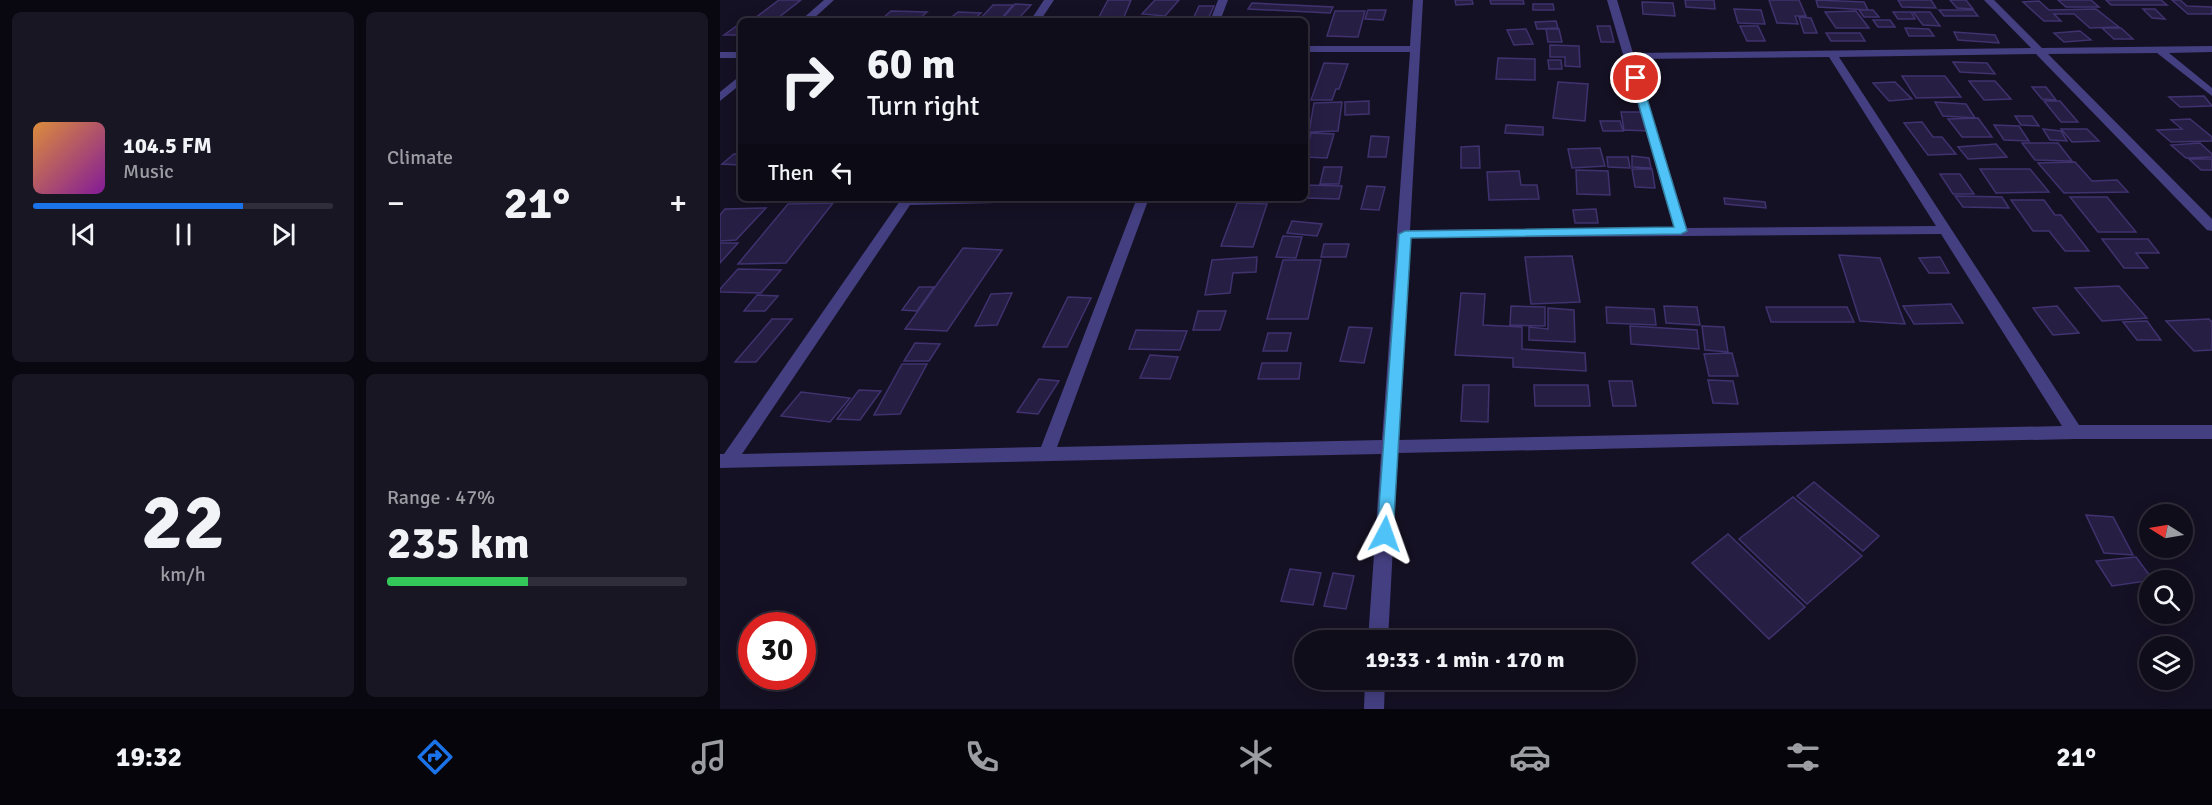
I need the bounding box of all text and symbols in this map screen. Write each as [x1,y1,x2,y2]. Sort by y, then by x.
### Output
text: 60 m [867,39,956,90]
icon: right [768,42,846,120]
pin [1610,52,1661,103]
icon: arrive [1619,61,1652,94]
text: Turn right [867,90,980,123]
text: 104.5 FM [123,132,212,159]
text: Climate [387,145,453,170]
icon: left [826,156,859,189]
text: Music [123,159,174,184]
text: Then [768,159,814,186]
text: 21° [504,176,570,231]
text: − [387,183,405,224]
text: + [669,183,687,224]
icon: previous [67,218,100,251]
icon: pause [167,218,200,251]
icon: next [267,218,300,251]
text: 22 [141,475,225,571]
text: Range · 47% [387,485,495,510]
position arrow [1353,502,1417,566]
north arrow [2139,504,2193,558]
map controls [2139,504,2193,690]
text: 235 km [387,516,530,571]
text: km/h [160,562,206,587]
button: search [2139,570,2193,624]
speed limit sign: 30 [738,612,816,690]
button: layers [2139,636,2193,690]
text: 19:33 · 1 min · 170 m [1365,646,1565,673]
icon: directions [414,736,456,778]
icon: music [688,736,730,778]
icon: phone [961,736,1003,778]
icon: climate [1235,736,1277,778]
icon: car [1509,736,1551,778]
icon: filters [1782,736,1824,778]
text: 19:32 [116,741,182,774]
text: 21° [2056,741,2096,774]

